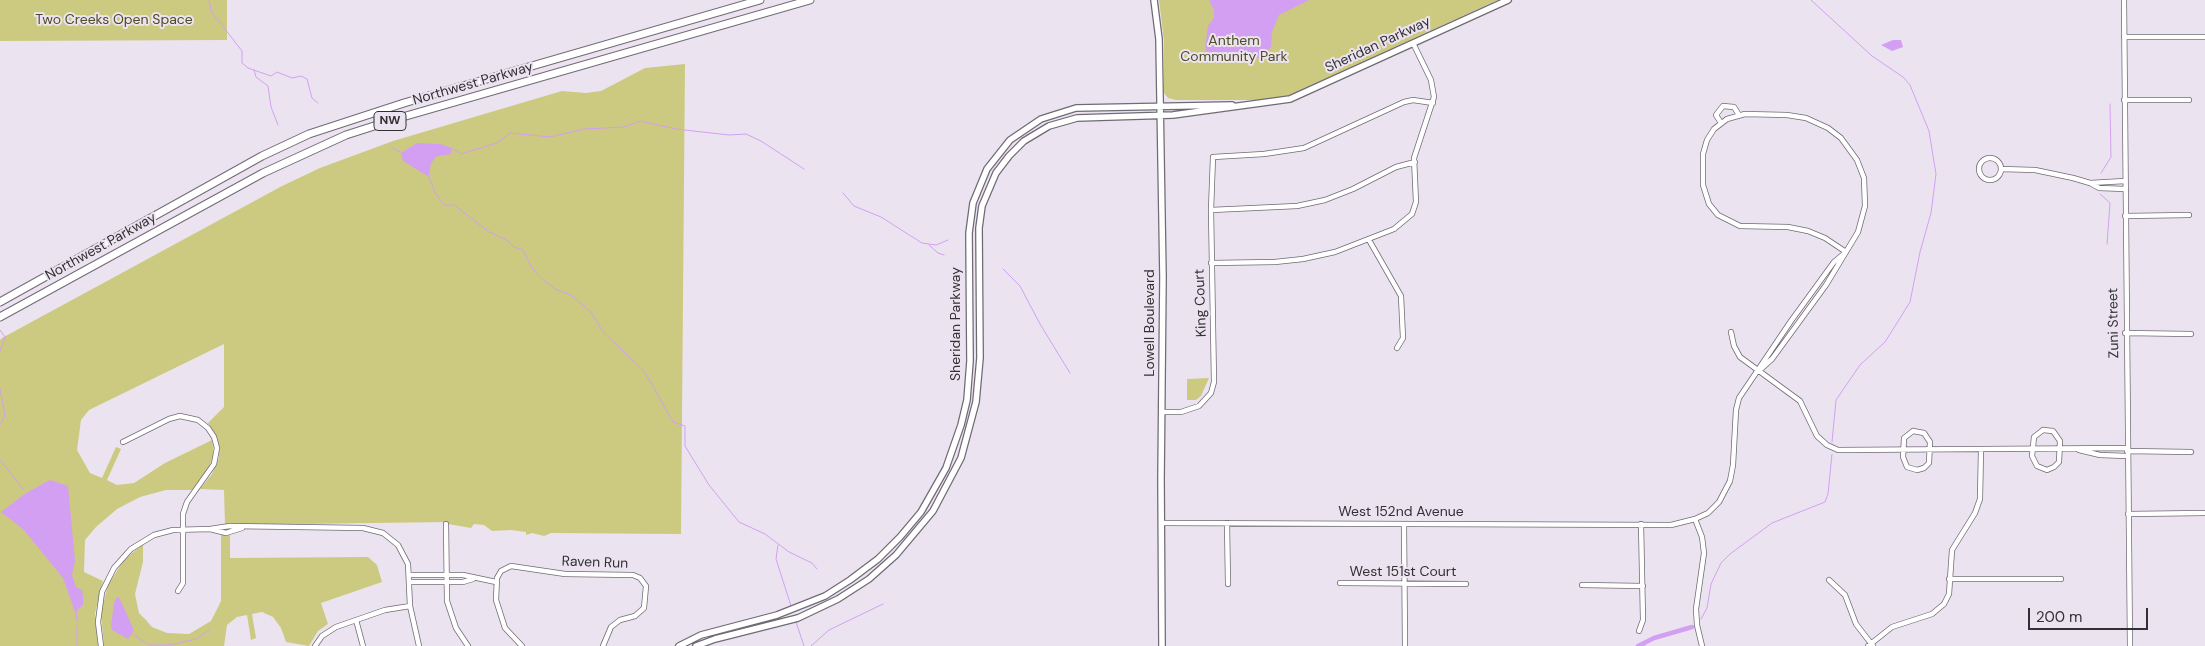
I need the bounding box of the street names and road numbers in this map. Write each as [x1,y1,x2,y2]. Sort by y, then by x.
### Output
street label: Sheridan Parkway [1323,13,1433,77]
street label: Northwest Parkway [411,59,535,109]
road number: NW [374,112,406,130]
street label: Northwest Parkway [43,210,159,284]
street label: Sheridan Parkway [948,267,964,381]
street label: Lowell Boulevard [1142,269,1158,377]
street label: King Court [1191,269,1211,337]
street label: Zuni Street [2105,288,2123,358]
street label: West 152nd Avenue [1338,504,1464,520]
street label: Raven Run [561,553,629,573]
street label: West 151st Court [1350,564,1456,580]

